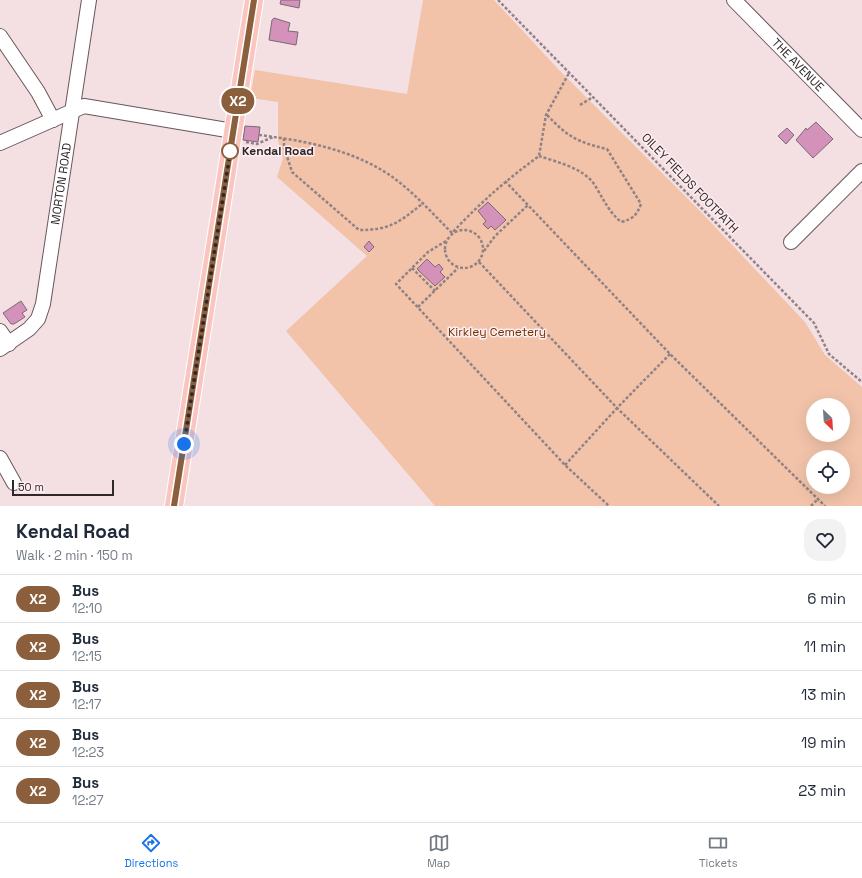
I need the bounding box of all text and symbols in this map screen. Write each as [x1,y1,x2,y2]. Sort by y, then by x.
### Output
street label: THE AVENUE [768,35,828,95]
line badge: X2 [220,88,256,114]
text: X2 [229,92,247,110]
street label: OILEY FIELDS FOOTPATH [638,130,742,236]
street label: MORTON ROAD [47,142,75,226]
marker: Kendal Road [221,142,239,160]
place label: Kendal Road [242,143,314,159]
park label: Kirkley Cemetery [448,324,546,340]
north arrow [806,398,850,442]
map controls [806,398,850,494]
your location [174,434,194,454]
button: locate [806,450,850,494]
scale bar [12,478,114,497]
text: 50 m [18,480,44,494]
text: Kendal Road [16,519,130,544]
button: heart [804,519,846,561]
text: Walk · 2 min · 150 m [16,547,133,564]
text: Bus [72,581,99,600]
text: 6 min [807,589,846,608]
text: X2 [29,590,47,608]
text: 12:10 [72,600,102,617]
text: Bus [72,629,99,648]
text: 11 min [804,637,846,656]
text: X2 [29,638,47,656]
text: 12:15 [72,648,102,665]
text: Bus [72,677,99,696]
text: 13 min [801,685,846,704]
text: X2 [29,686,47,704]
text: 12:17 [72,696,101,713]
text: Bus [72,725,99,744]
text: 19 min [801,733,846,752]
text: X2 [29,734,47,752]
text: 12:23 [72,744,104,761]
text: Bus [72,773,99,792]
text: 23 min [798,781,846,800]
text: X2 [29,782,47,800]
text: 12:27 [72,792,104,809]
tab: Directions [124,832,178,870]
tab: Map [427,832,450,870]
tab: Tickets [699,832,738,870]

